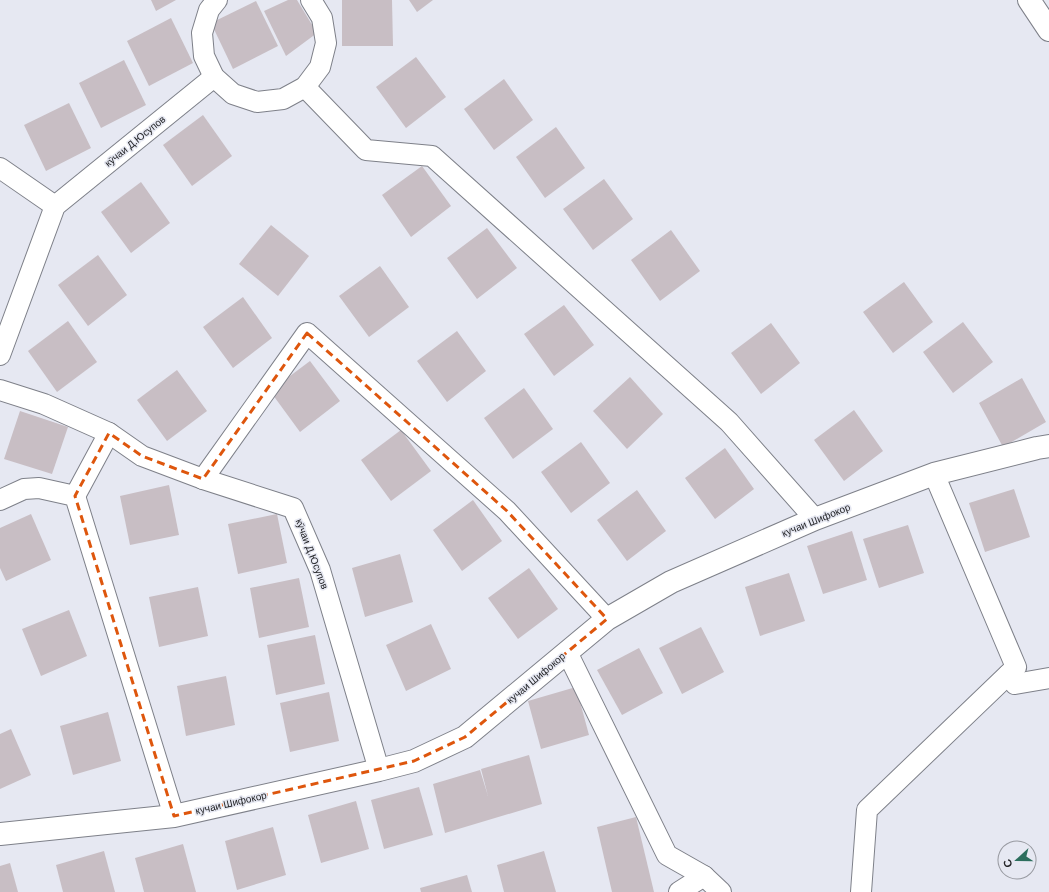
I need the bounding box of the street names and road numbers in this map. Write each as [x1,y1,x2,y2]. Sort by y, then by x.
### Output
street label: кӯчаи Д.Юсупов [103,113,167,169]
street label: кучаи Шифокор [780,501,852,539]
street label: кӯчаи Д.Юсупов [294,517,330,591]
street label: кучаи Шифокор [505,650,568,706]
street label: кучаи Шифокор [194,789,268,817]

